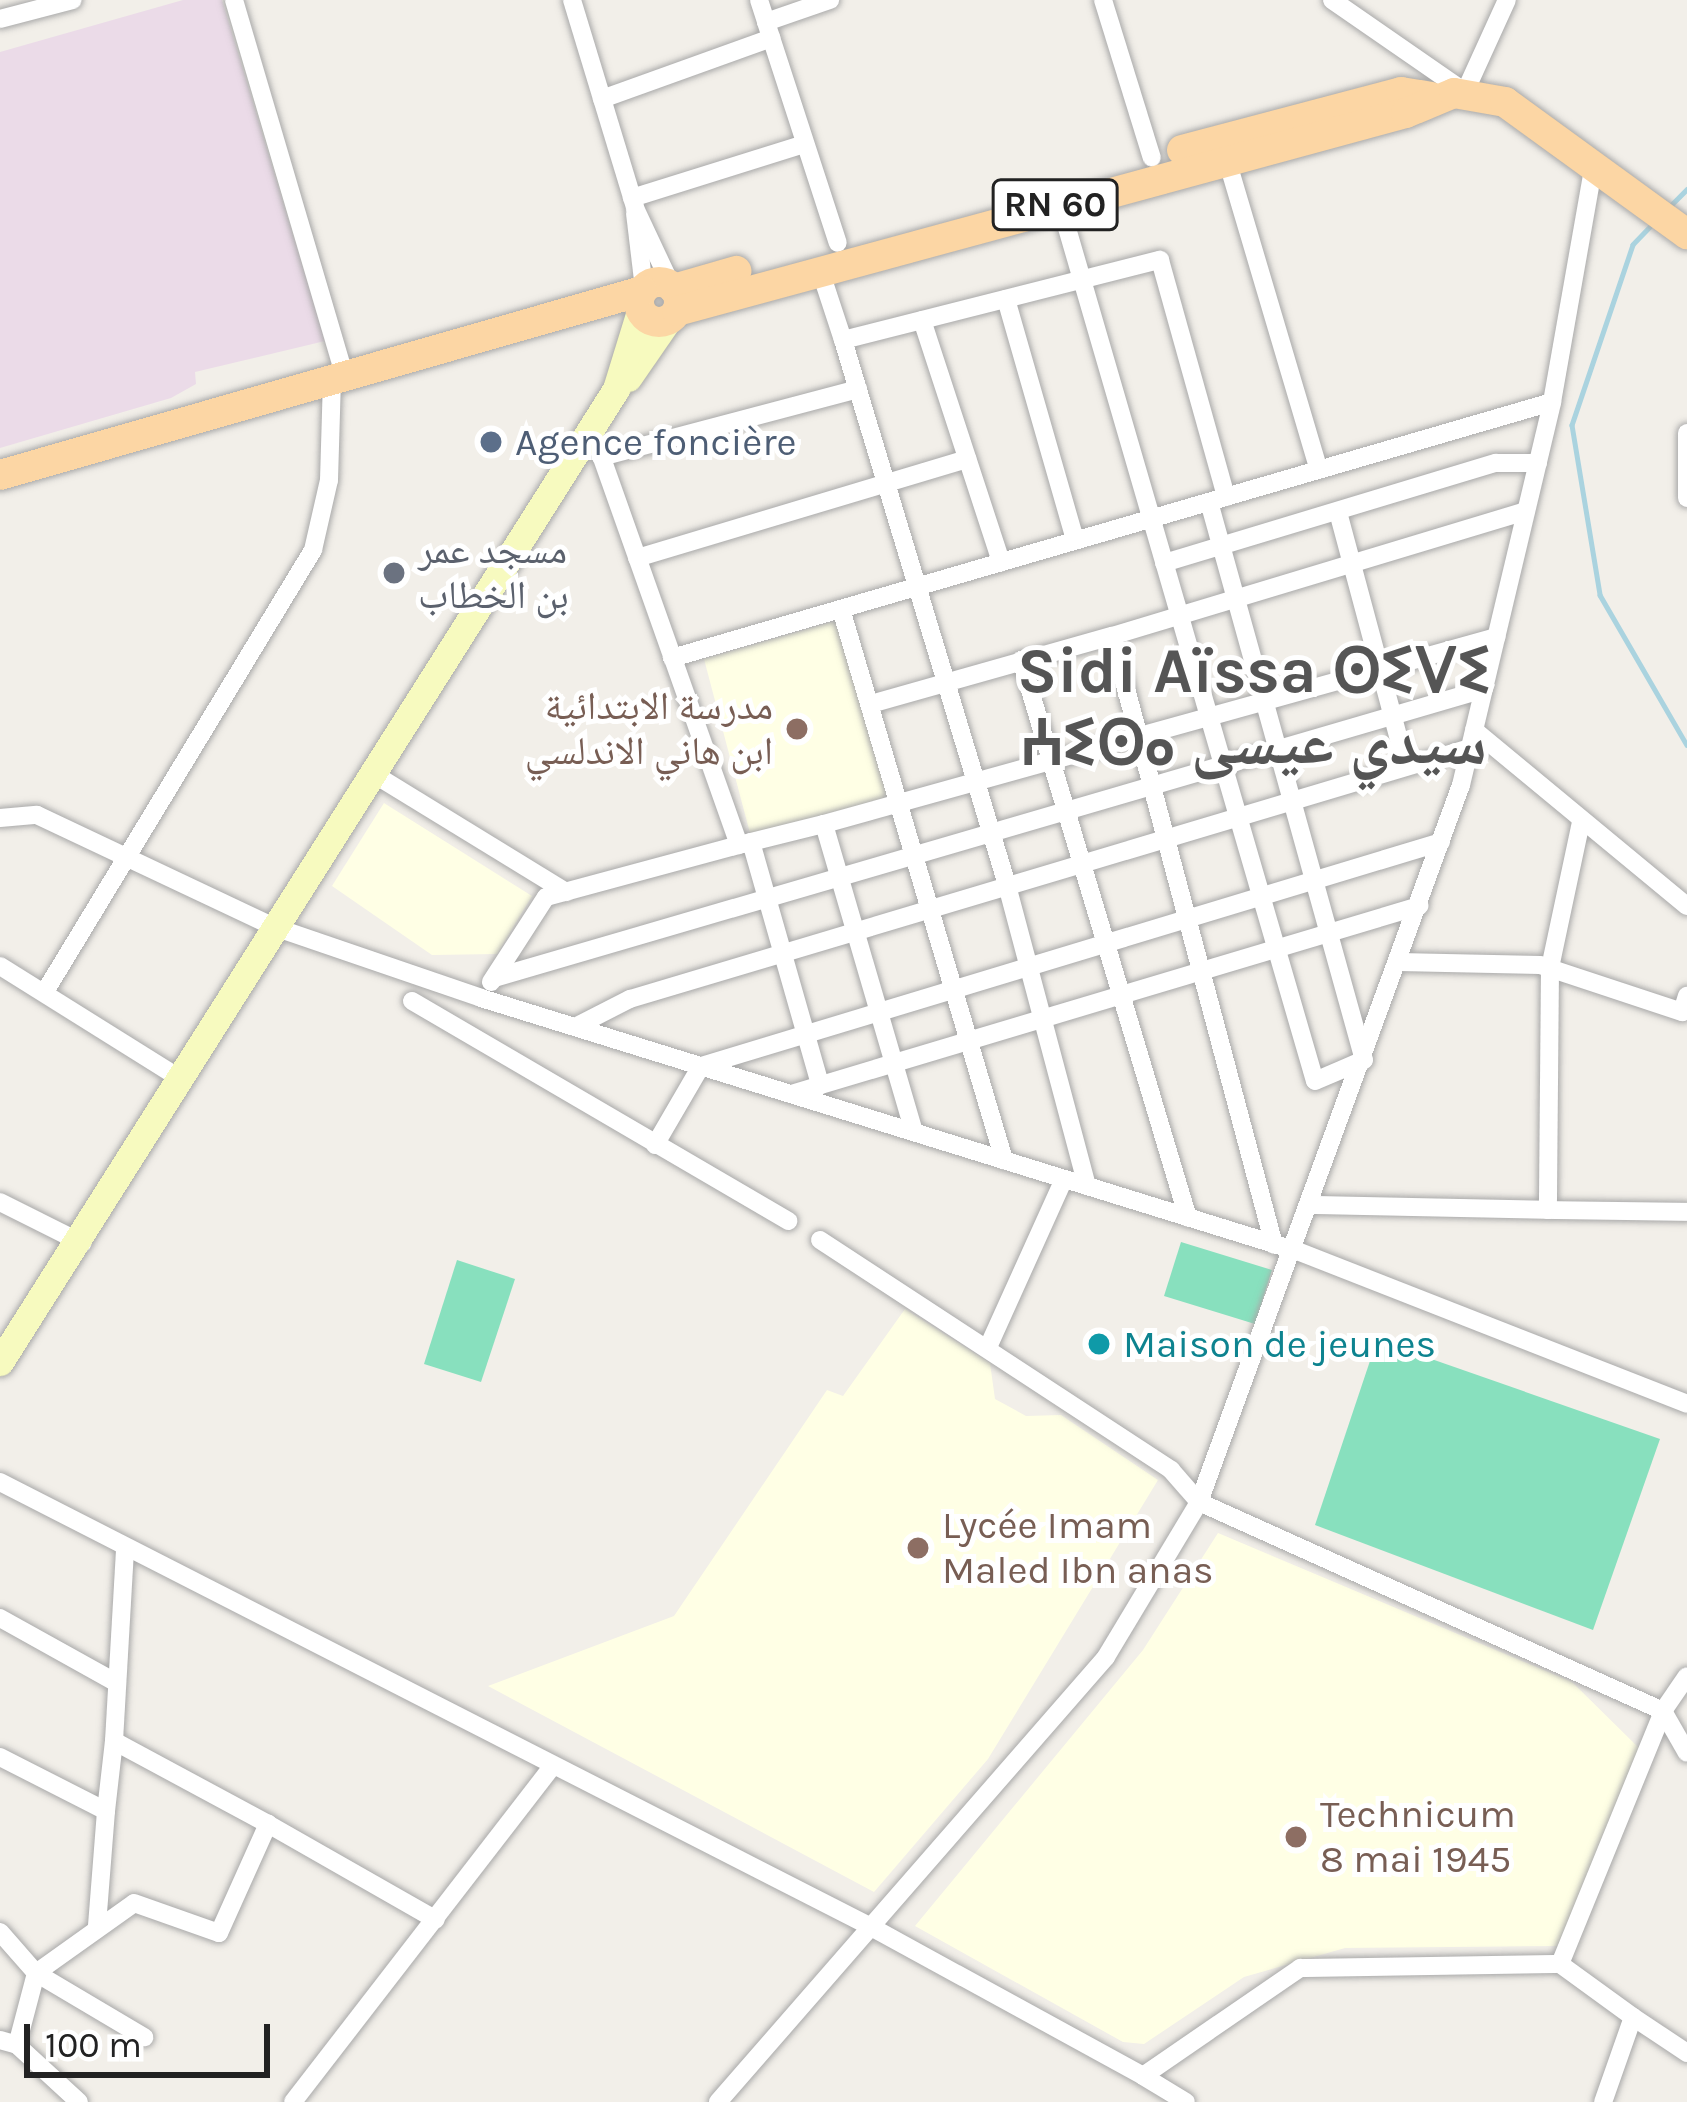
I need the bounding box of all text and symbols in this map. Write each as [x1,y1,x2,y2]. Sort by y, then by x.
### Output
road number: RN 60 [989,175,1121,235]
place label: Agence foncière [515,419,797,465]
marker: Agence foncière [478,429,504,455]
place label: مسجد عمر بن الخطاب [418,528,569,619]
marker: مسجد عمر بن الخطاب [381,560,407,586]
district label: Sidi Aïssa ⵙⵉⴸⵉ ⵄⵉⵙⴰ سيدي عيسى [1017,633,1491,781]
place label: مدرسة الابتدائية ابن هاني الاندلسي [525,684,773,775]
marker: مدرسة الابتدائية ابن هاني الاندلسي [784,716,810,742]
place label: Maison de jeunes [1123,1321,1436,1367]
marker: Maison de jeunes [1086,1331,1112,1357]
place label: Lycée Imam Maled Ibn anas [942,1503,1214,1594]
marker: Lycée Imam Maled Ibn anas [905,1535,931,1561]
place label: Technicum 8 mai 1945 [1320,1792,1516,1883]
marker: Technicum 8 mai 1945 [1283,1824,1309,1850]
scale bar [30,2000,276,2074]
text: 100 m [45,2024,142,2066]

